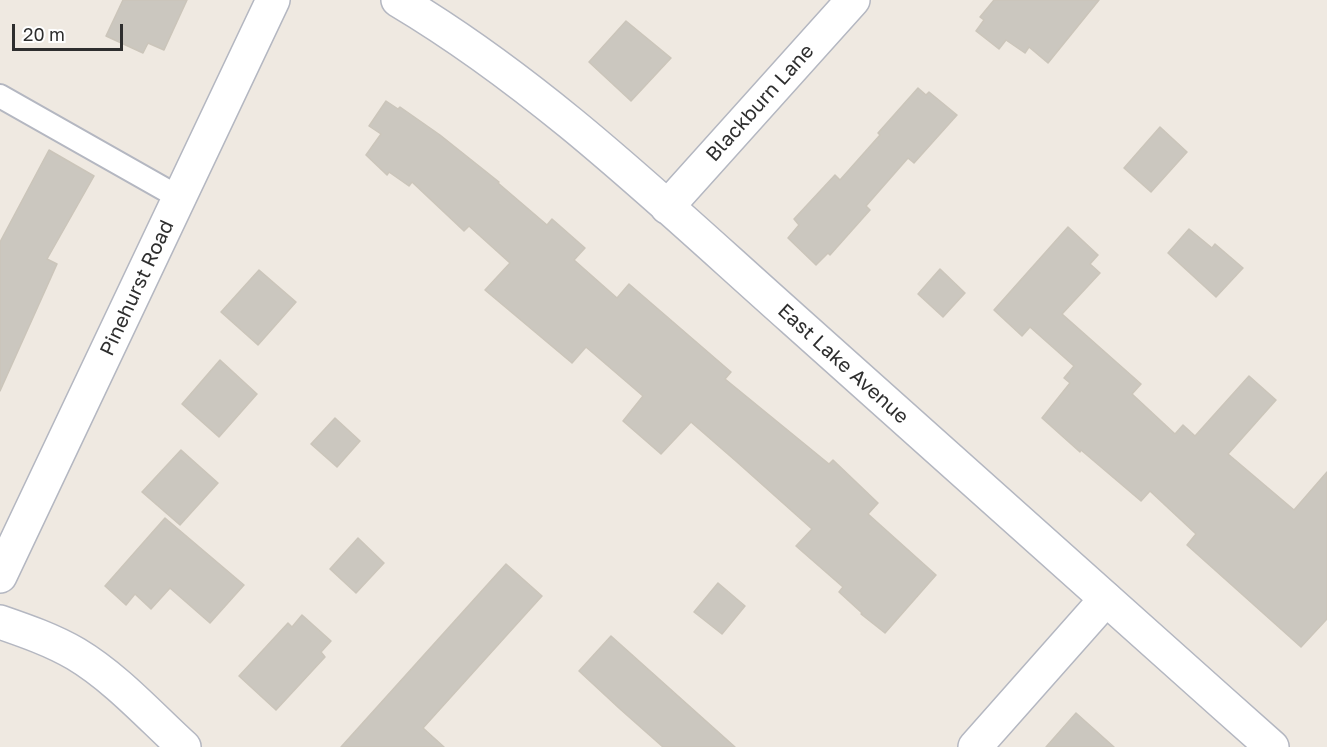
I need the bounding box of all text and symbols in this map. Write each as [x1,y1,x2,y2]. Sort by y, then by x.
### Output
scale bar [15,12,126,50]
text: 20 m [23,23,65,45]
street label: Blackburn Lane [701,39,819,167]
street label: Pinehurst Road [95,216,179,360]
street label: East Lake Avenue [773,299,913,429]

